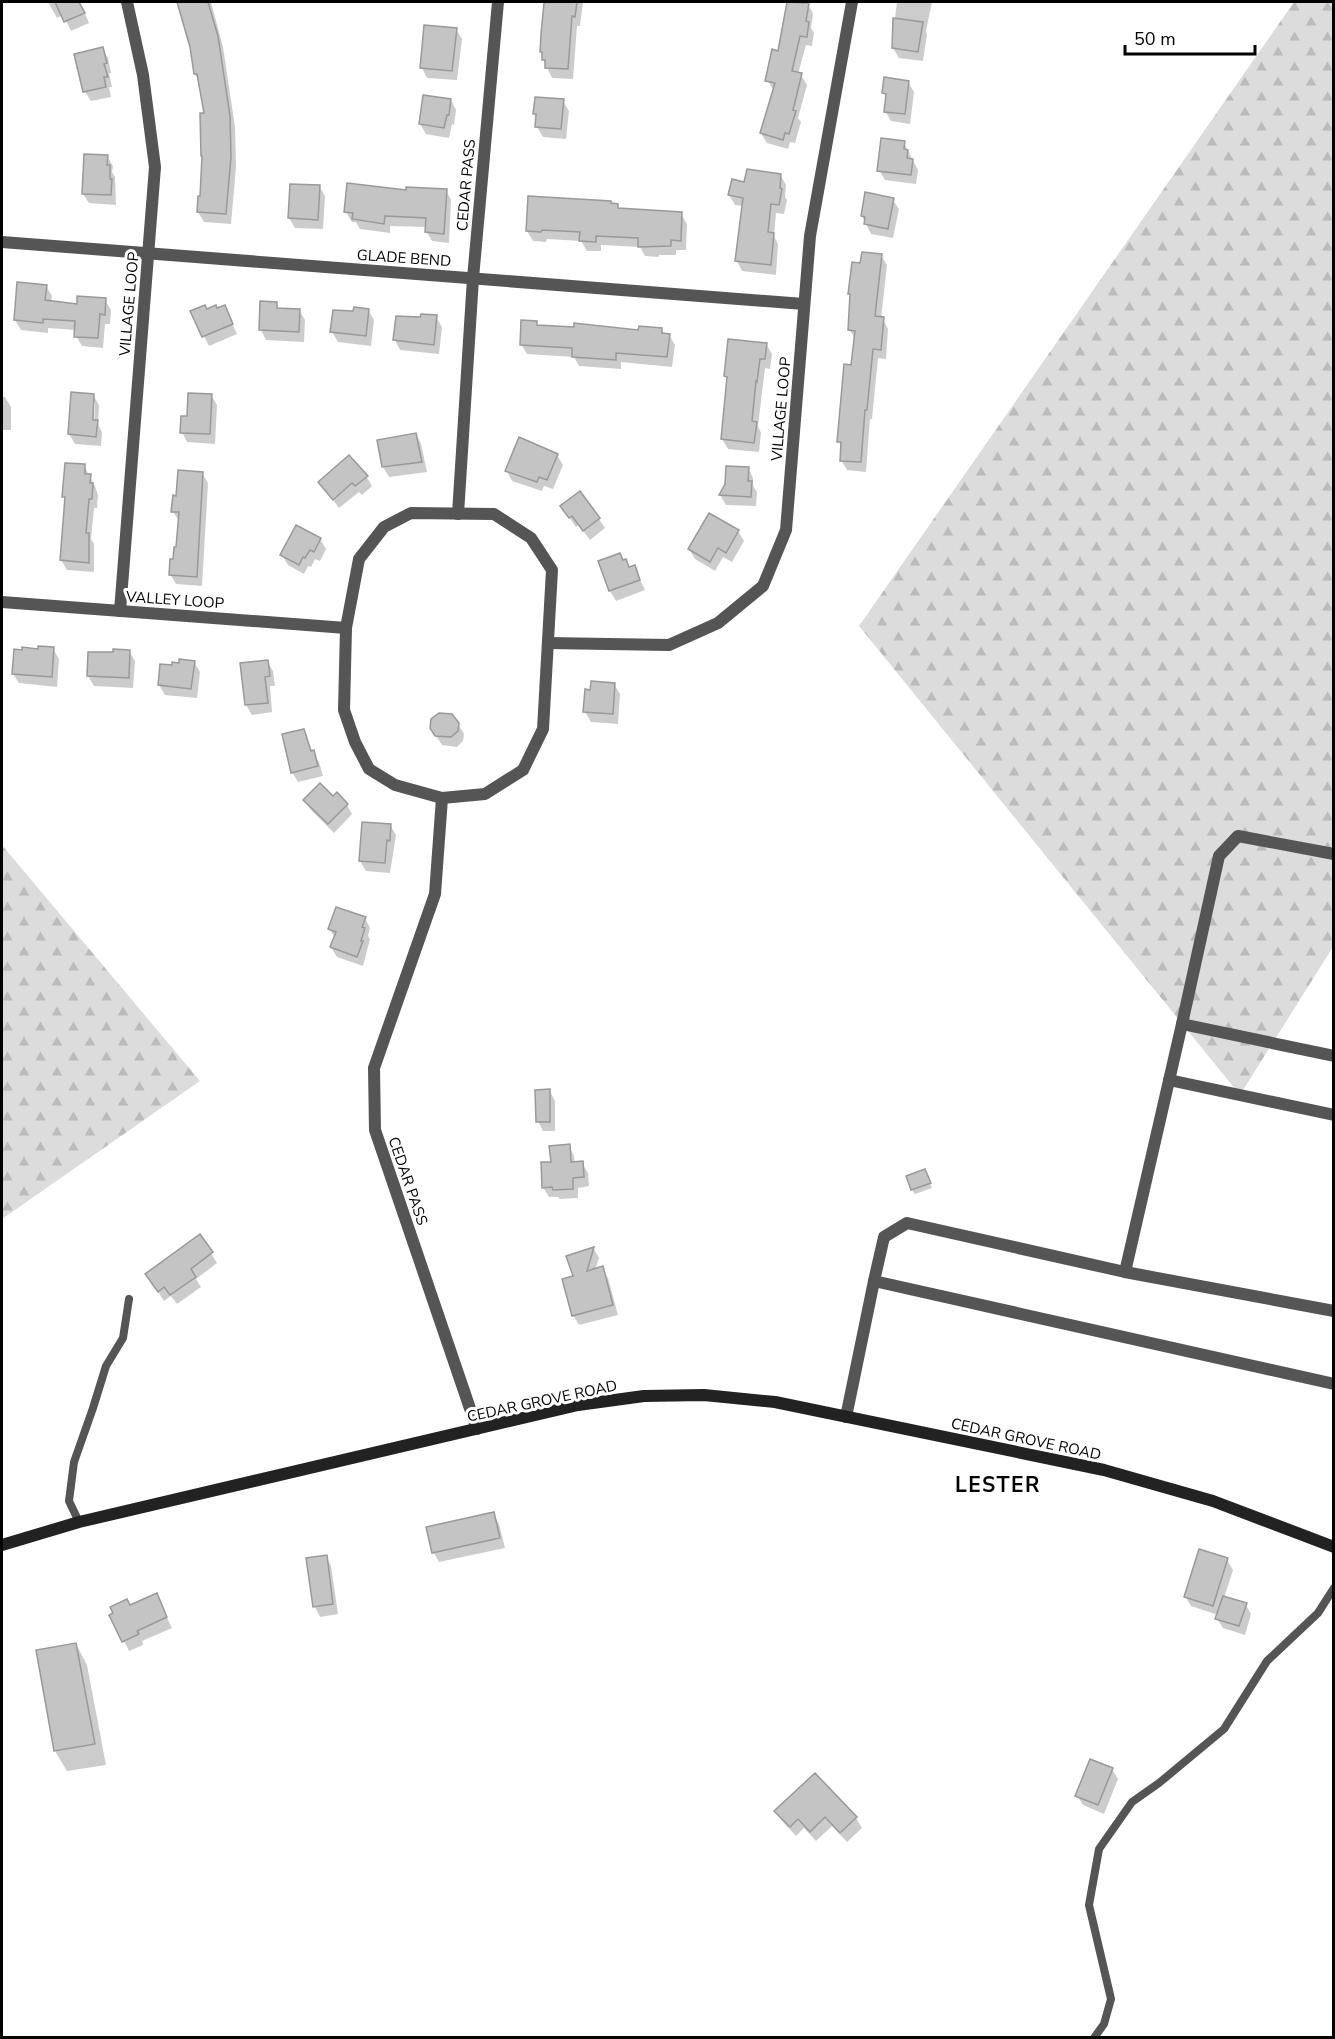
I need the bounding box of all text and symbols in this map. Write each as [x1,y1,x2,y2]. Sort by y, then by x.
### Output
scale bar [1125,18,1256,56]
text: 50 m [1134,27,1176,51]
street label: CEDAR PASS [452,138,480,232]
street label: GLADE BEND [356,245,452,271]
street label: VILLAGE LOOP [114,251,144,358]
street label: VILLAGE LOOP [766,356,796,463]
street label: VALLEY LOOP [124,587,225,613]
street label: CEDAR PASS [384,1134,432,1228]
street label: CEDAR GROVE ROAD [465,1375,619,1427]
street label: CEDAR GROVE ROAD [949,1413,1103,1465]
district label: LESTER [955,1471,1041,1499]

